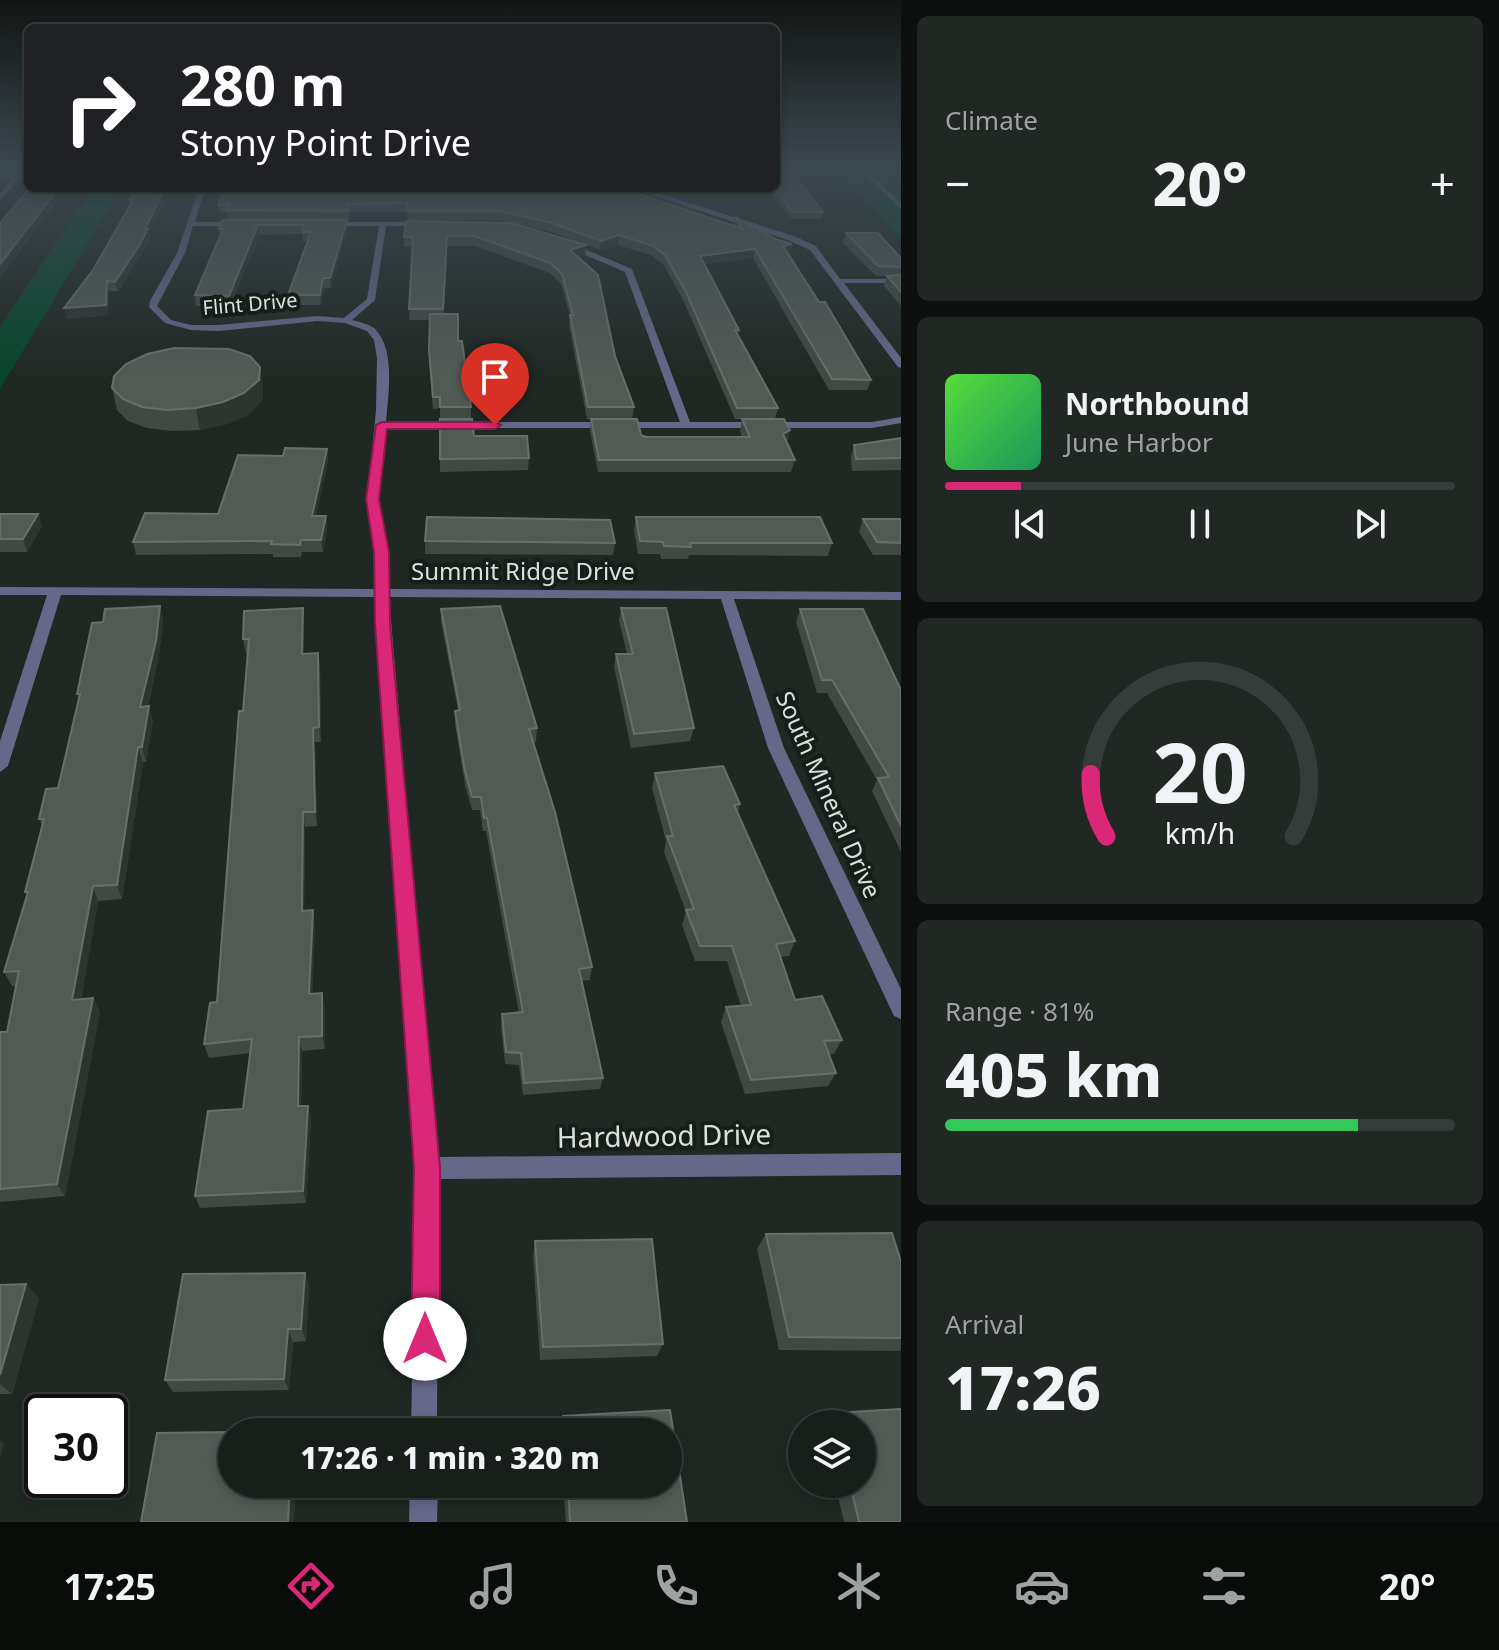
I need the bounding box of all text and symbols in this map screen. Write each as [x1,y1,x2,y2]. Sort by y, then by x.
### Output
text: 280 m [180,46,345,122]
icon: right [48,56,152,160]
text: Climate [945,102,1038,138]
text: Stony Point Drive [180,118,471,167]
text: 20° [1153,142,1247,224]
text: − [945,153,970,213]
text: + [1430,153,1455,213]
street label: Flint Drive [201,286,298,321]
pin [461,343,529,425]
icon: arrive [473,355,517,399]
text: Northbound [1065,383,1250,424]
text: June Harbor [1065,424,1213,460]
icon: previous [1008,502,1052,546]
icon: pause [1178,502,1222,546]
icon: next [1348,502,1392,546]
street label: Summit Ridge Drive [411,554,635,587]
street label: South Mineral Drive [769,686,890,903]
text: 20 [1152,714,1248,827]
text: km/h [1165,813,1235,852]
text: Range · 81% [945,993,1094,1029]
text: 405 km [945,1033,1162,1115]
street label: Hardwood Drive [557,1114,771,1156]
position arrow [383,1297,467,1381]
text: Arrival [945,1306,1024,1342]
text: 17:26 [945,1346,1101,1428]
speed limit sign: 30 [24,1394,128,1498]
map controls [788,1410,876,1498]
button: layers [788,1410,876,1498]
text: 17:26 · 1 min · 320 m [300,1437,600,1478]
icon: directions [283,1558,339,1614]
icon: music [465,1558,521,1614]
icon: phone [648,1558,704,1614]
icon: climate [831,1558,887,1614]
icon: car [1014,1558,1070,1614]
icon: filters [1196,1558,1252,1614]
text: 17:25 [63,1562,156,1611]
text: 20° [1379,1562,1436,1611]

